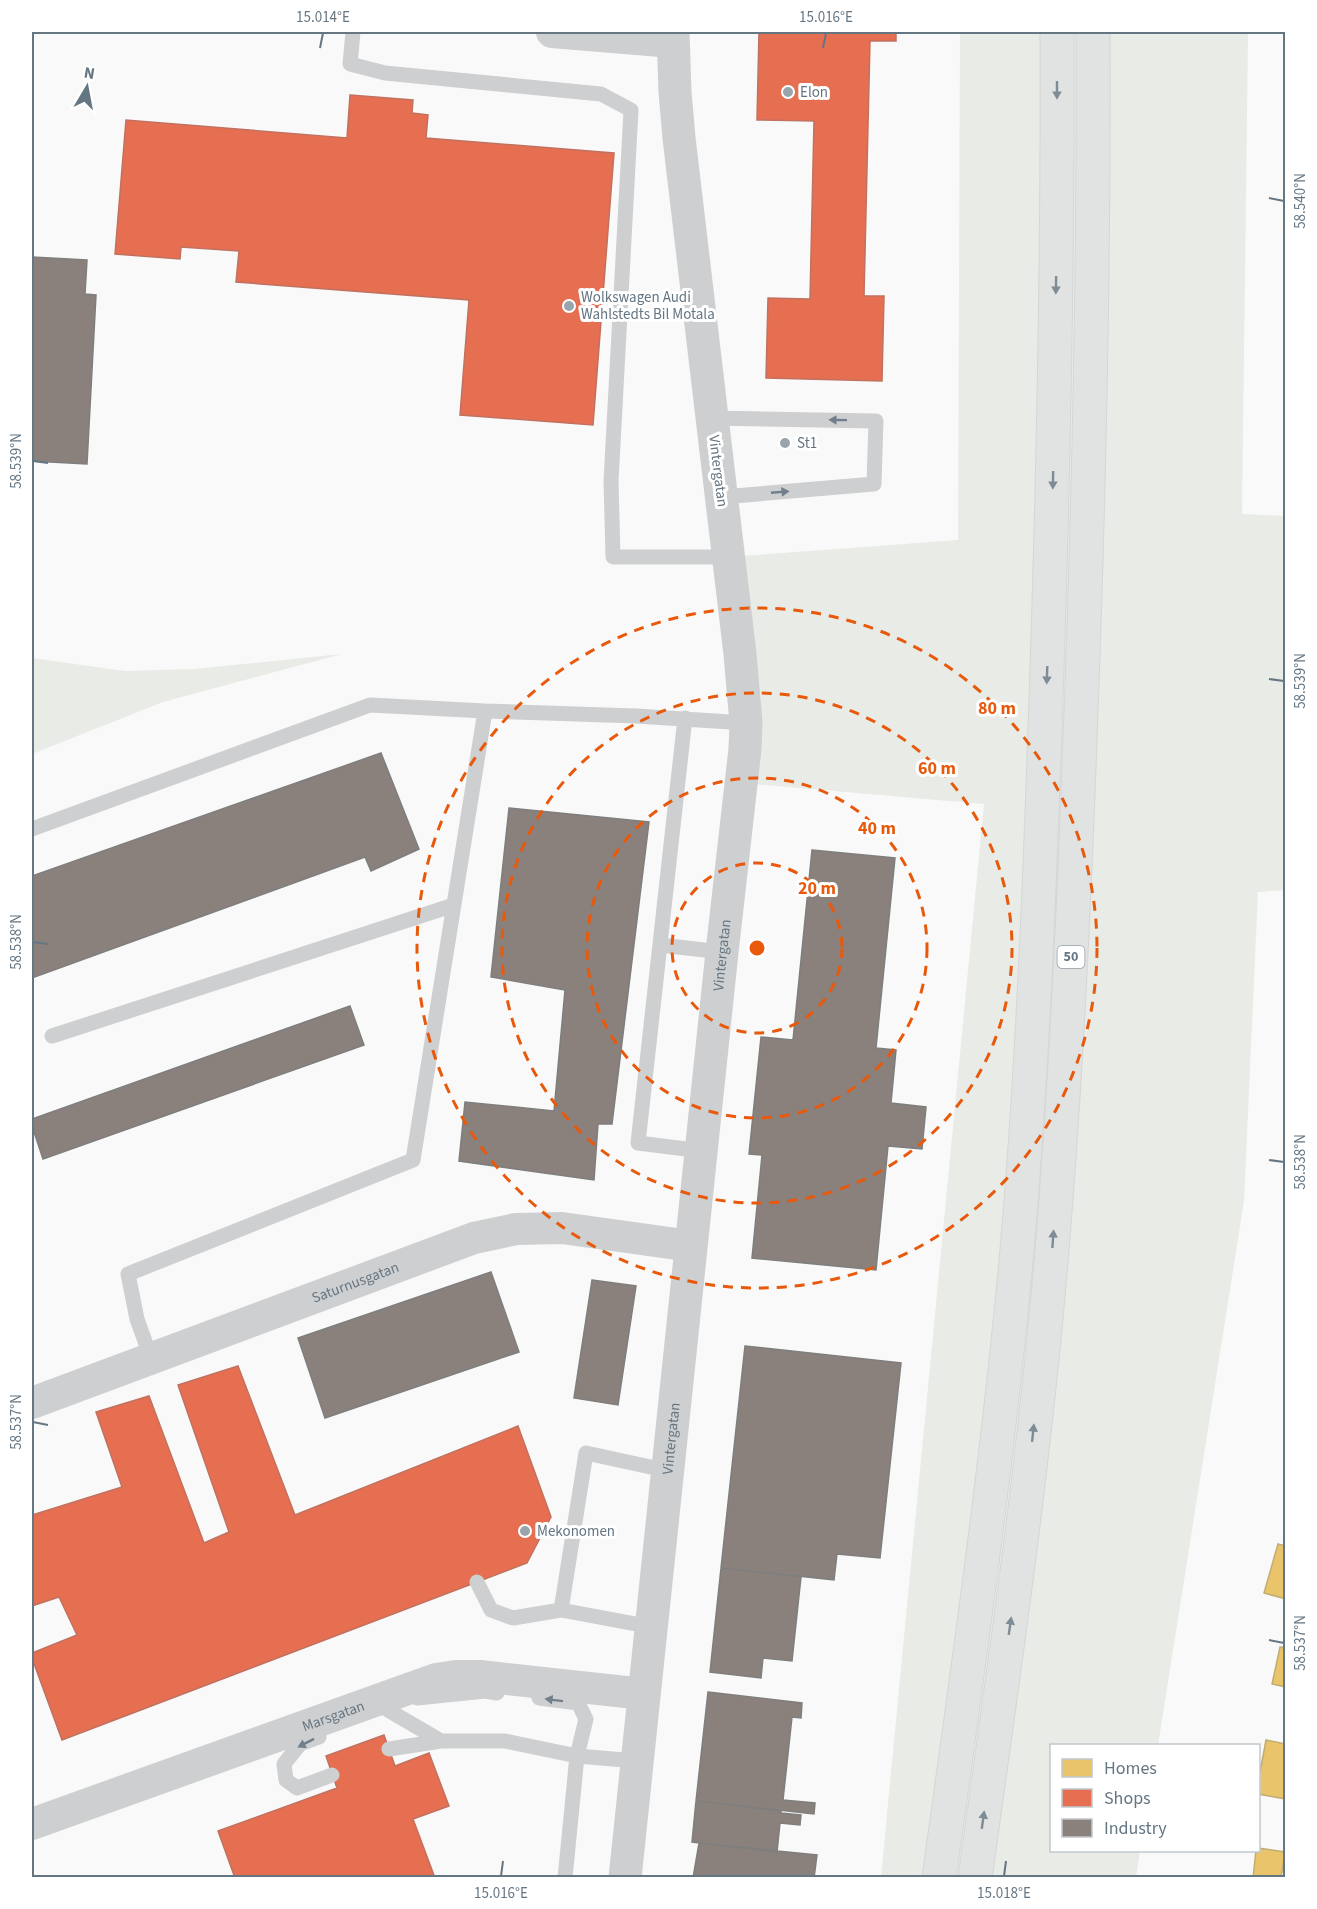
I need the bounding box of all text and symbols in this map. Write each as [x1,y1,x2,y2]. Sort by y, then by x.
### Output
text: 15.014°E [296,7,350,28]
text: 15.016°E [799,7,853,28]
north arrow [57,57,117,117]
text: N [82,61,97,85]
one-way arrow [1052,80,1062,99]
place label: Elon [800,82,828,103]
marker: Elon [781,85,795,99]
text: 58.540°N [1290,173,1311,229]
one-way arrow [1051,275,1061,294]
place label: Wolkswagen Audi Wahlstedts Bil Motala [581,287,715,325]
marker: Wolkswagen Audi Wahlstedts Bil Motala [562,299,576,313]
one-way arrow [828,415,847,425]
text: 58.539°N [6,433,27,489]
place label: St1 [797,433,817,454]
street label: Vintergatan [703,434,733,508]
marker: St1 [778,436,792,450]
one-way arrow [1048,470,1058,489]
one-way arrow [771,487,790,497]
text: 58.539°N [1290,653,1311,709]
one-way arrow [1042,665,1052,684]
text: 80 m [978,696,1016,721]
text: 60 m [918,756,956,781]
text: 40 m [858,816,896,841]
text: 20 m [798,876,836,901]
text: 58.538°N [6,914,27,970]
street label: Vintergatan [707,918,736,992]
centre of rings [747,938,767,958]
road number: 50 [1058,946,1084,968]
text: 58.538°N [1290,1134,1311,1190]
one-way arrow [1048,1229,1058,1248]
street label: Saturnusgatan [309,1256,402,1308]
text: 58.537°N [6,1394,27,1450]
street label: Vintergatan [657,1401,685,1475]
one-way arrow [1029,1423,1038,1442]
place label: Mekonomen [537,1521,615,1542]
marker: Mekonomen [518,1524,532,1538]
text: 58.537°N [1290,1615,1311,1671]
one-way arrow [1006,1617,1015,1636]
street label: Marsgatan [299,1695,367,1737]
one-way arrow [545,1695,564,1705]
one-way arrow [298,1738,315,1748]
legend [1050,1744,1260,1852]
text: Homes [1104,1756,1157,1781]
text: Shops [1104,1786,1151,1811]
one-way arrow [979,1810,988,1829]
text: Industry [1104,1816,1167,1841]
text: 15.016°E [474,1883,528,1904]
text: 15.018°E [977,1883,1031,1904]

